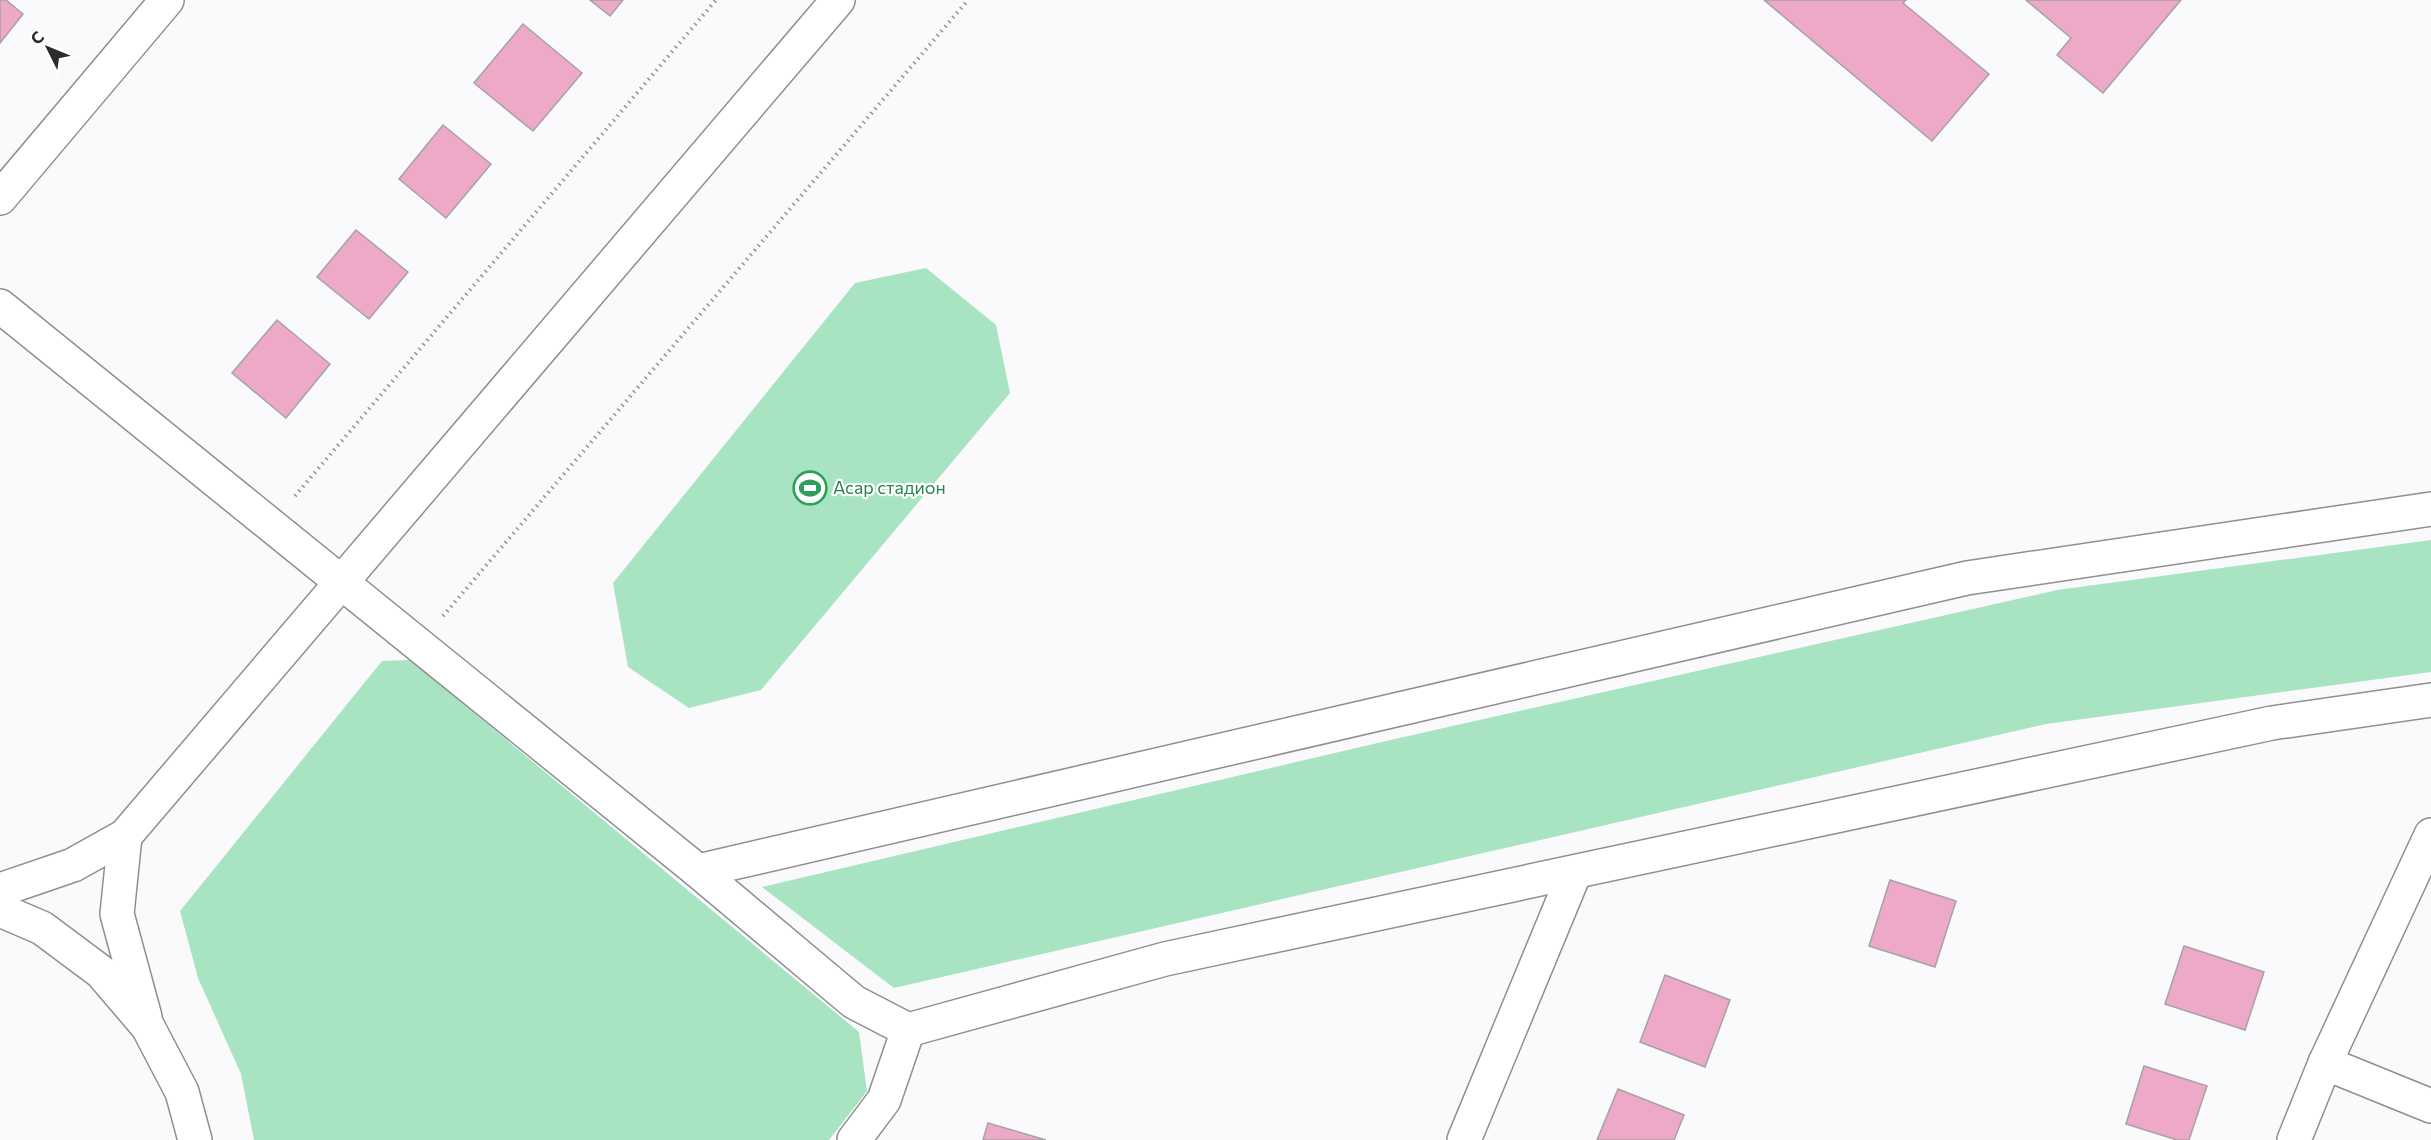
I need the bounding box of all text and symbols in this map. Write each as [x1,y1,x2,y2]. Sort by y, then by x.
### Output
north arrow [18,18,78,78]
text: С [26,27,47,48]
sports icon: Асар стадион [792,470,828,506]
place label: Асар стадион [833,476,946,498]

